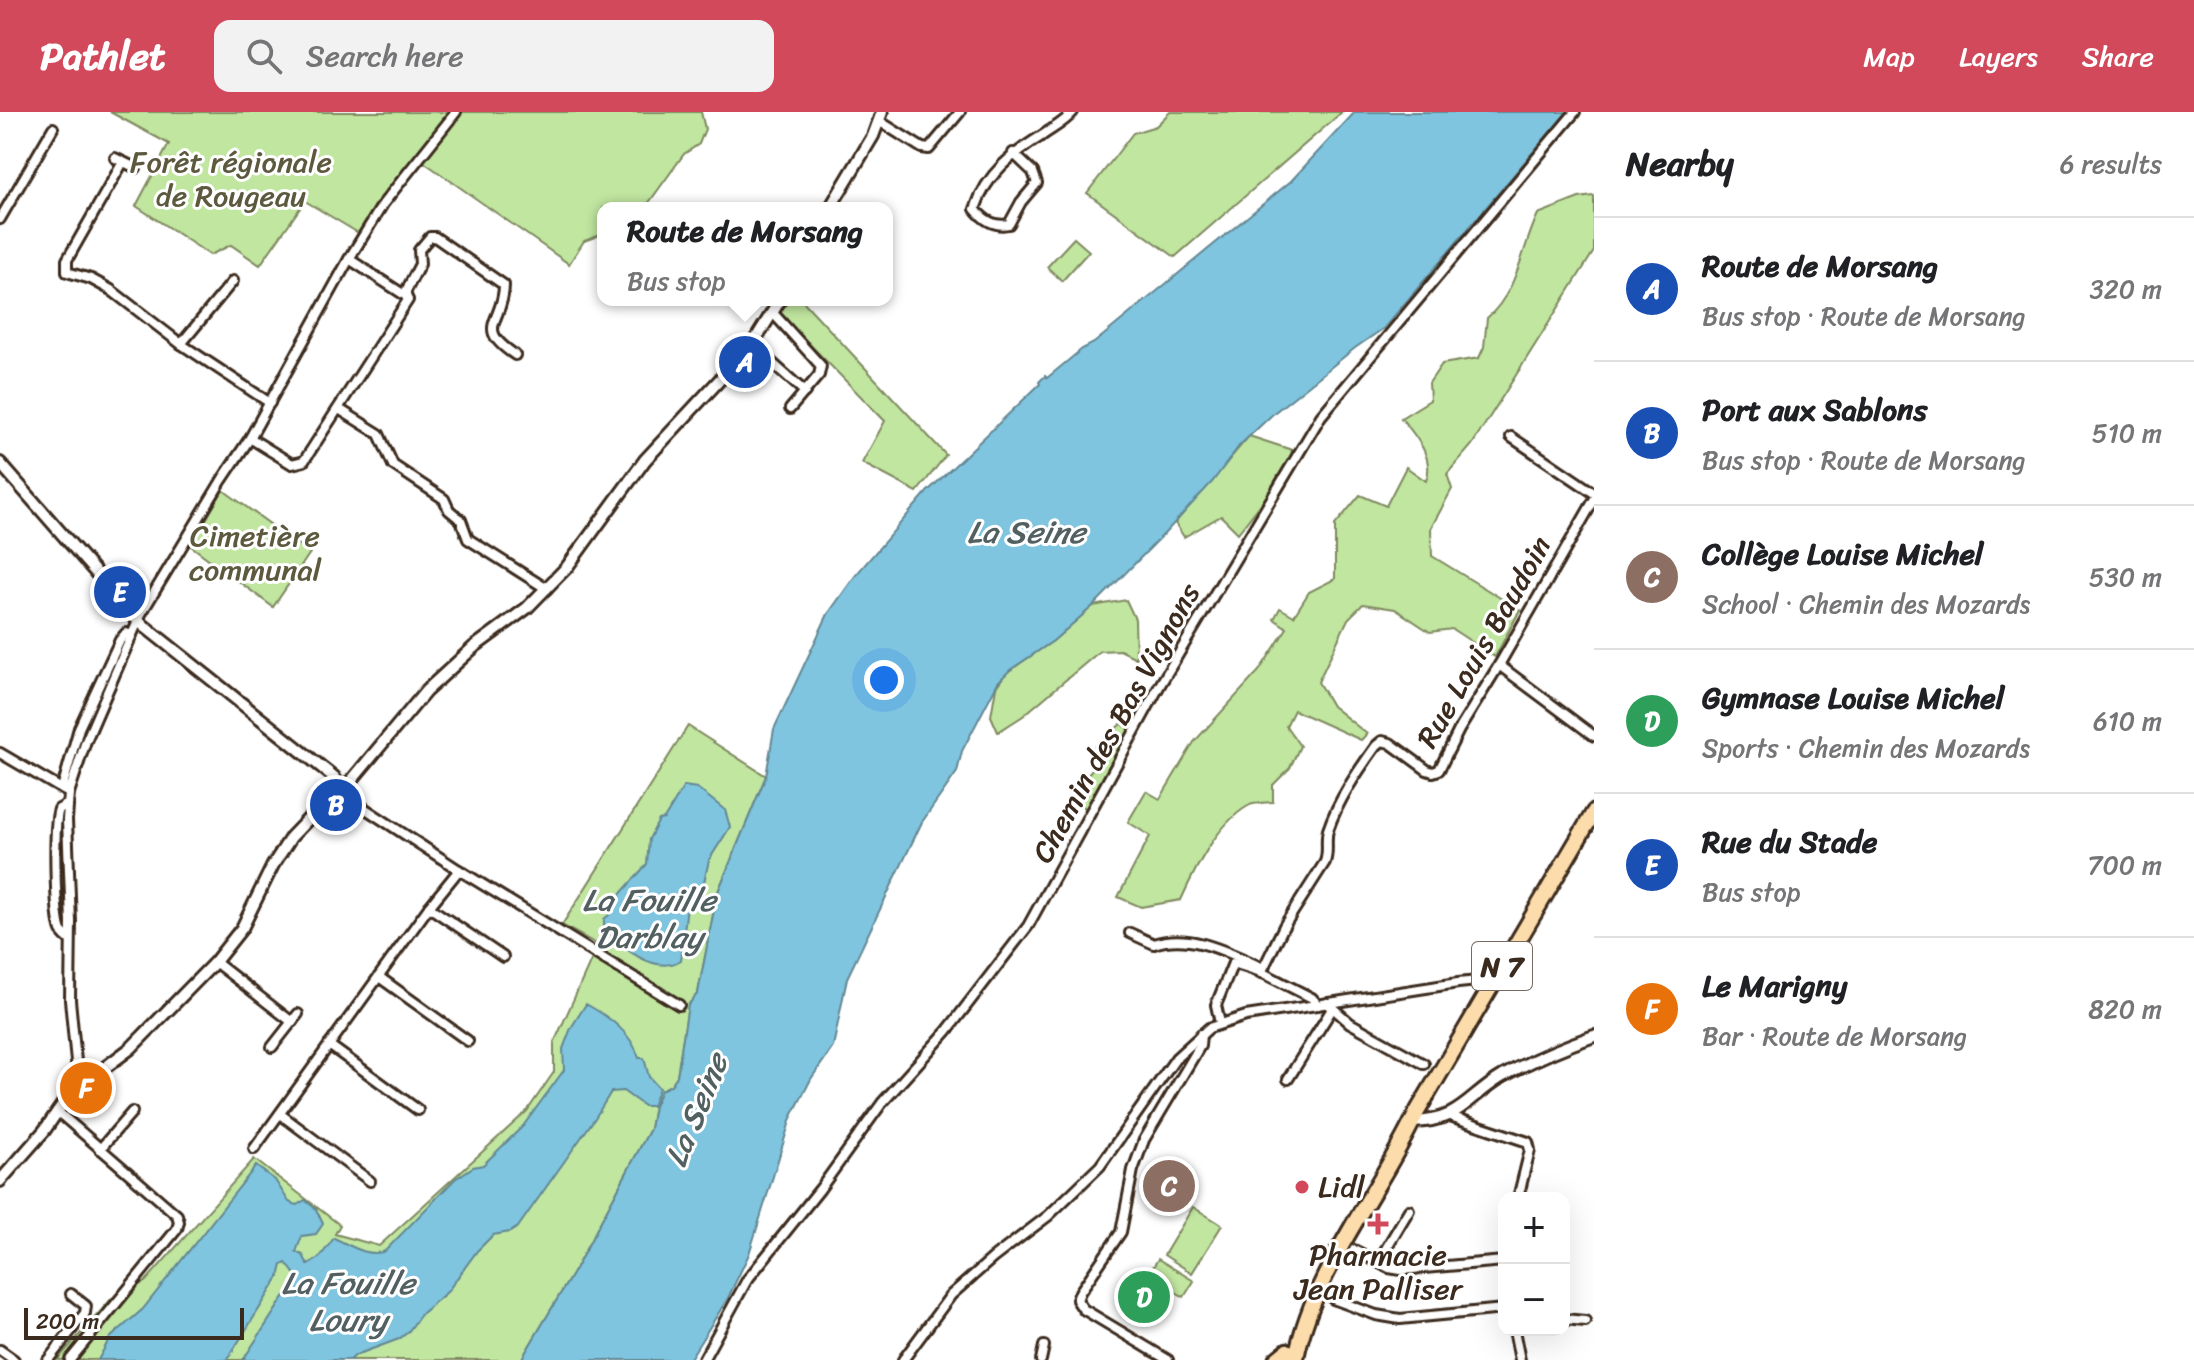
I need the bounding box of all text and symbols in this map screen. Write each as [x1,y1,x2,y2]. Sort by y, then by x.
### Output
search box [214,20,774,92]
text: Pathlet [40,23,166,90]
text: Search here [306,29,464,83]
text: Map [1863,32,1915,81]
text: Layers [1959,32,2038,81]
text: Share [2082,32,2154,81]
icon: search [242,34,286,78]
text: Nearby [1626,134,1734,194]
park label: Forêt régionale de Rougeau [130,135,332,223]
text: 6 results [2060,141,2162,187]
popup [597,202,893,306]
text: Route de Morsang [627,204,863,258]
text: Route de Morsang [1702,239,1938,293]
text: Bus stop [627,258,725,304]
text: A [1643,266,1661,312]
text: 320 m [2090,266,2162,312]
text: Bus stop · Route de Morsang [1702,293,2026,339]
pin: A [719,332,771,392]
text: Port aux Sablons [1702,383,1927,437]
text: B [1644,410,1660,456]
text: 510 m [2092,410,2162,456]
text: Bus stop · Route de Morsang [1702,437,2026,483]
water label: La Seine [967,504,1089,561]
park label: Cimetière communal [189,509,323,597]
street label: Rue Louis Baudoin [1401,525,1567,759]
text: Collège Louise Michel [1702,527,1983,581]
text: C [1644,554,1660,600]
text: 530 m [2089,554,2162,600]
pin: E [94,562,146,622]
street label: Chemin des Bas Vignons [1016,573,1216,873]
text: School · Chemin des Mozards [1702,581,2030,627]
your location [864,660,904,700]
text: Gymnase Louise Michel [1702,671,2004,725]
text: D [1644,698,1660,744]
text: 610 m [2093,698,2162,744]
text: Sports · Chemin des Mozards [1702,725,2030,771]
pin: B [310,775,362,835]
text: Rue du Stade [1702,815,1877,869]
text: E [1645,842,1659,888]
text: 700 m [2088,842,2162,888]
text: Bus stop [1702,869,1800,915]
water label: La Fouille Darblay [582,872,719,966]
road number: N 7 [1472,942,1532,990]
text: Le Marigny [1702,959,1847,1013]
text: F [1645,986,1659,1032]
text: 820 m [2088,986,2162,1032]
text: Bar · Route de Morsang [1702,1013,1967,1059]
water label: La Seine [648,1041,746,1176]
pin: F [60,1058,112,1118]
pin: C [1143,1156,1195,1216]
place label: Lidl [1318,1160,1366,1214]
marker: Lidl [1293,1178,1311,1196]
map controls [1498,1192,1570,1336]
button: + [1498,1192,1570,1264]
marker: Pharmacie Jean Palliser [1369,1215,1387,1233]
place label: Pharmacie Jean Palliser [1293,1228,1464,1316]
water label: La Fouille Loury [281,1255,418,1349]
button: − [1498,1264,1570,1336]
pin: D [1118,1267,1170,1327]
text: 200 m [36,1302,99,1341]
scale bar [24,1304,244,1340]

